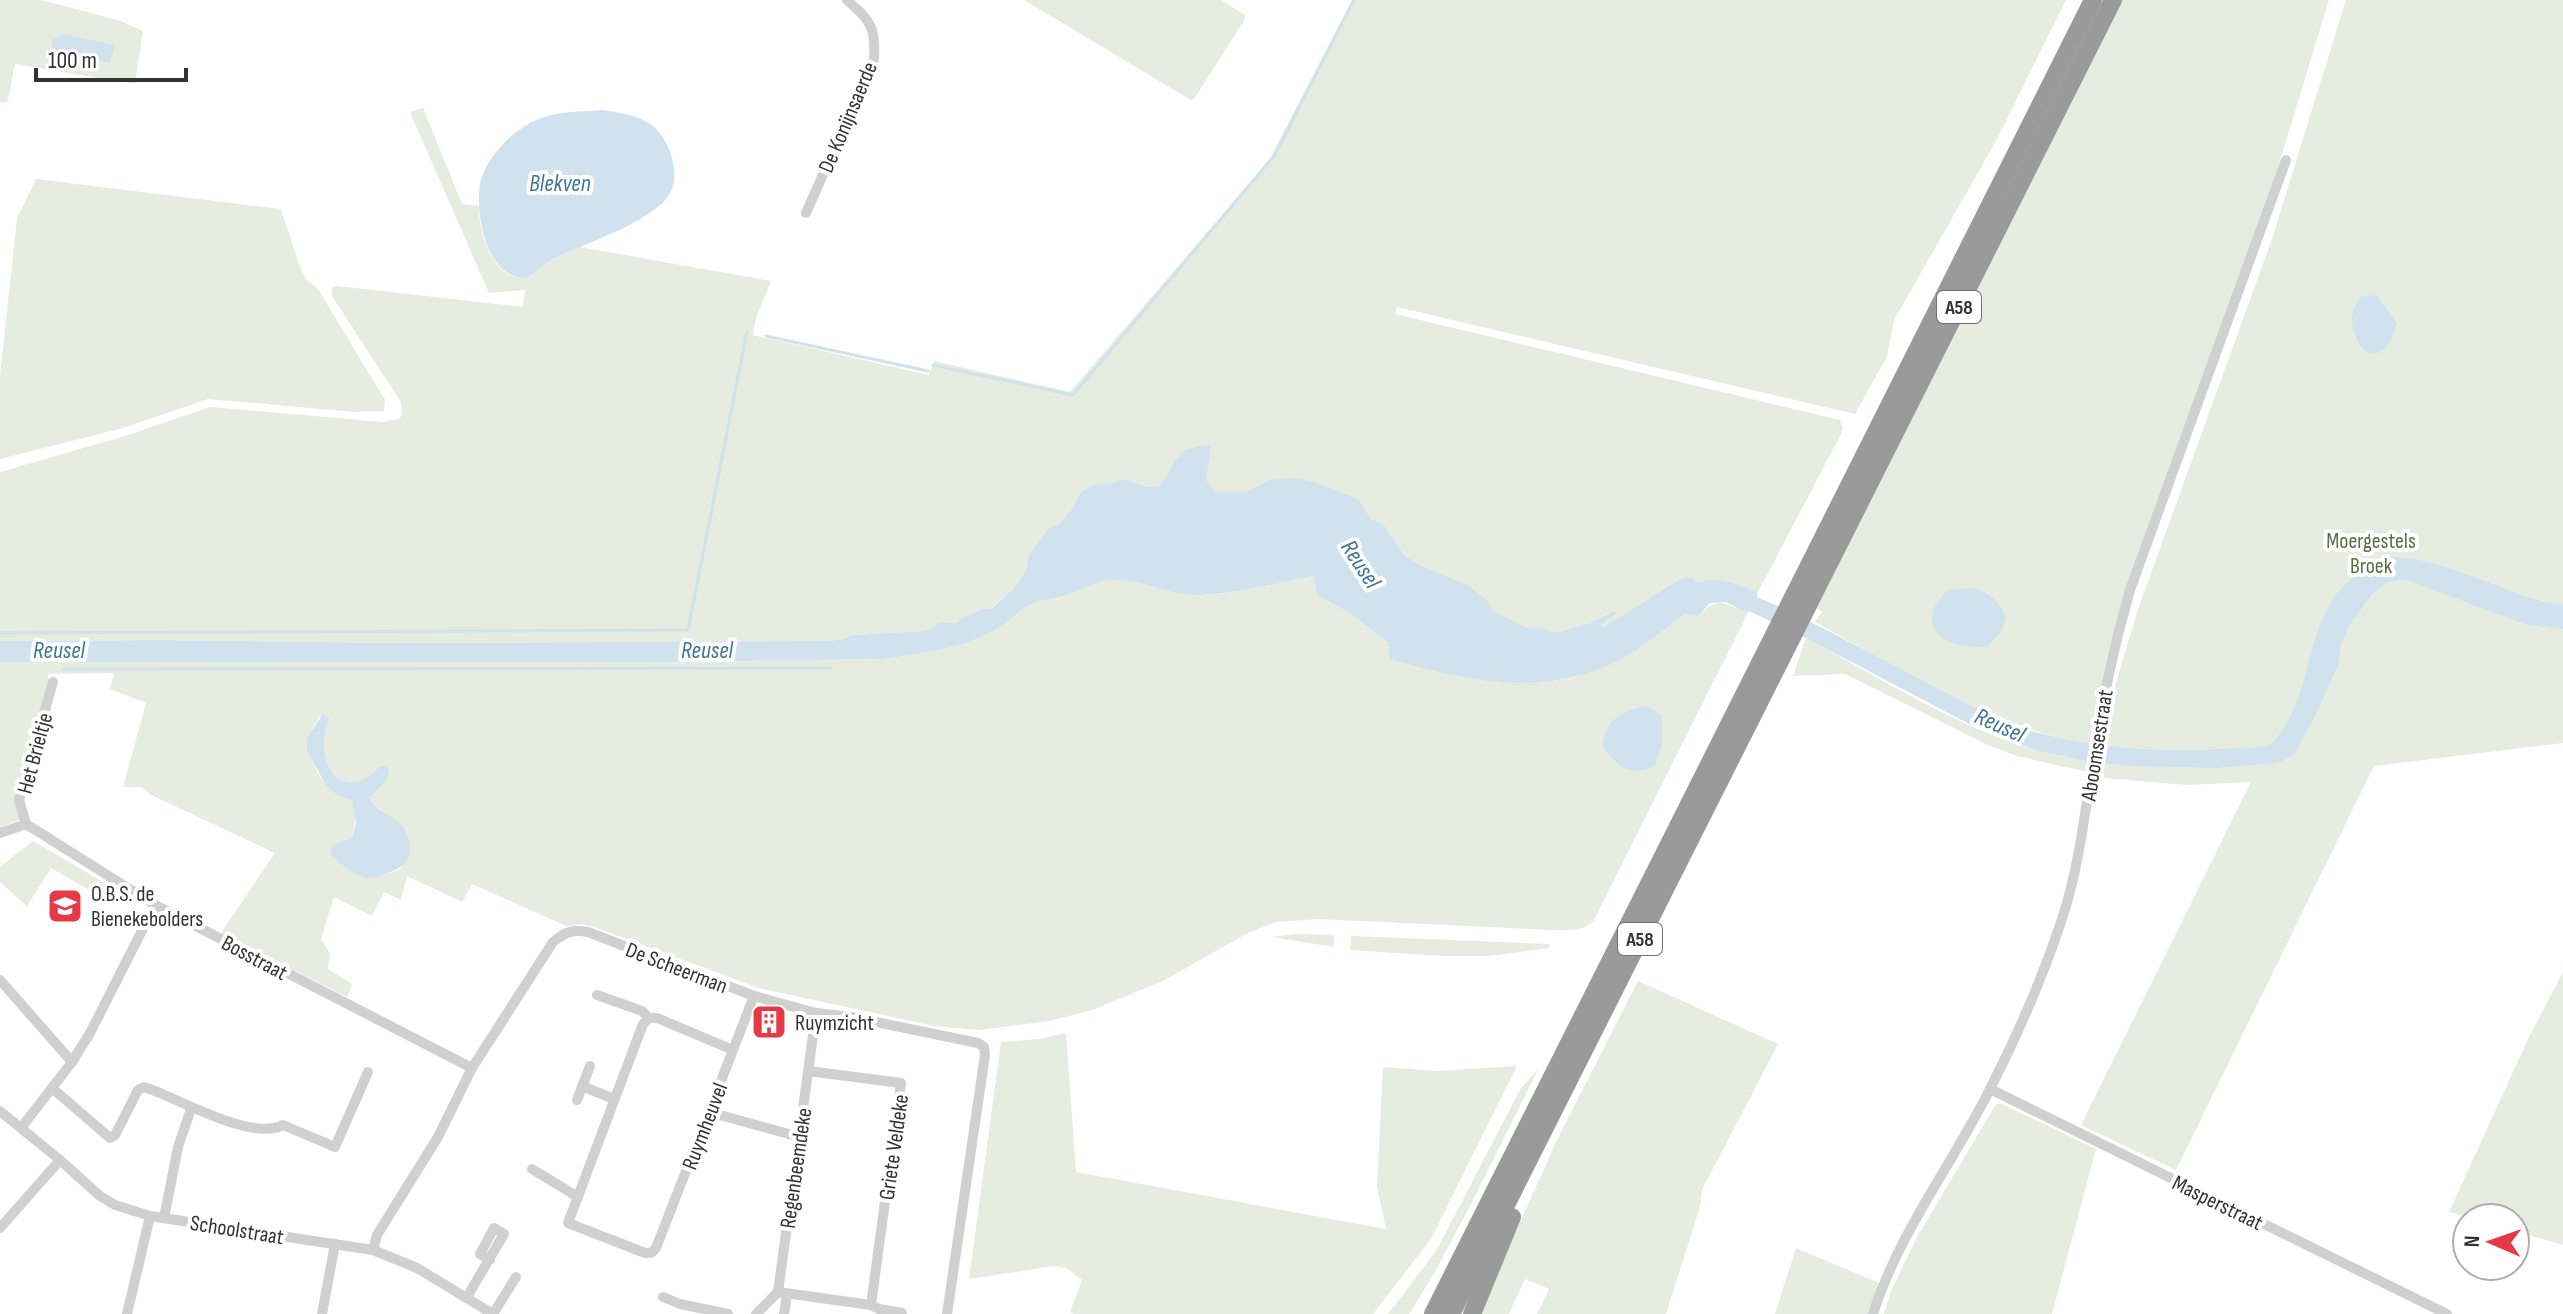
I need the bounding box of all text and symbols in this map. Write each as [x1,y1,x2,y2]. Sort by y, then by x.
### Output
scale bar [36,32,186,82]
text: 100 m [48,46,97,75]
street label: De Konijnsaerde [813,58,884,177]
water label: Blekven [529,169,591,198]
road number: A58 [1937,291,1981,323]
park label: Moergestels Broek [2326,528,2416,580]
water label: Reusel [1334,535,1387,594]
water label: Reusel [33,636,86,665]
water label: Reusel [681,636,734,665]
street label: Aboomsestraat [2075,687,2120,804]
water label: Reusel [1970,702,2030,750]
street label: Het Brieltje [12,710,59,797]
place label: O.B.S. de Bienekebolders [91,881,203,933]
school or university icon: O.B.S. de Bienekebolders [46,887,84,925]
road number: A58 [1618,923,1662,955]
street label: Bosstraat [217,930,292,987]
street label: De Scheerman [622,937,731,1000]
building icon: Ruymzicht [750,1003,788,1041]
place label: Ruymzicht [795,1010,874,1037]
street label: Ruymheuvel [677,1079,734,1174]
street label: Griete Veldeke [874,1093,915,1202]
street label: Regenbeemdeke [775,1106,818,1230]
street label: Masperstraat [2168,1170,2267,1237]
north arrow [2451,1202,2531,1282]
street label: Schoolstraat [188,1210,286,1251]
text: N [2459,1235,2486,1248]

